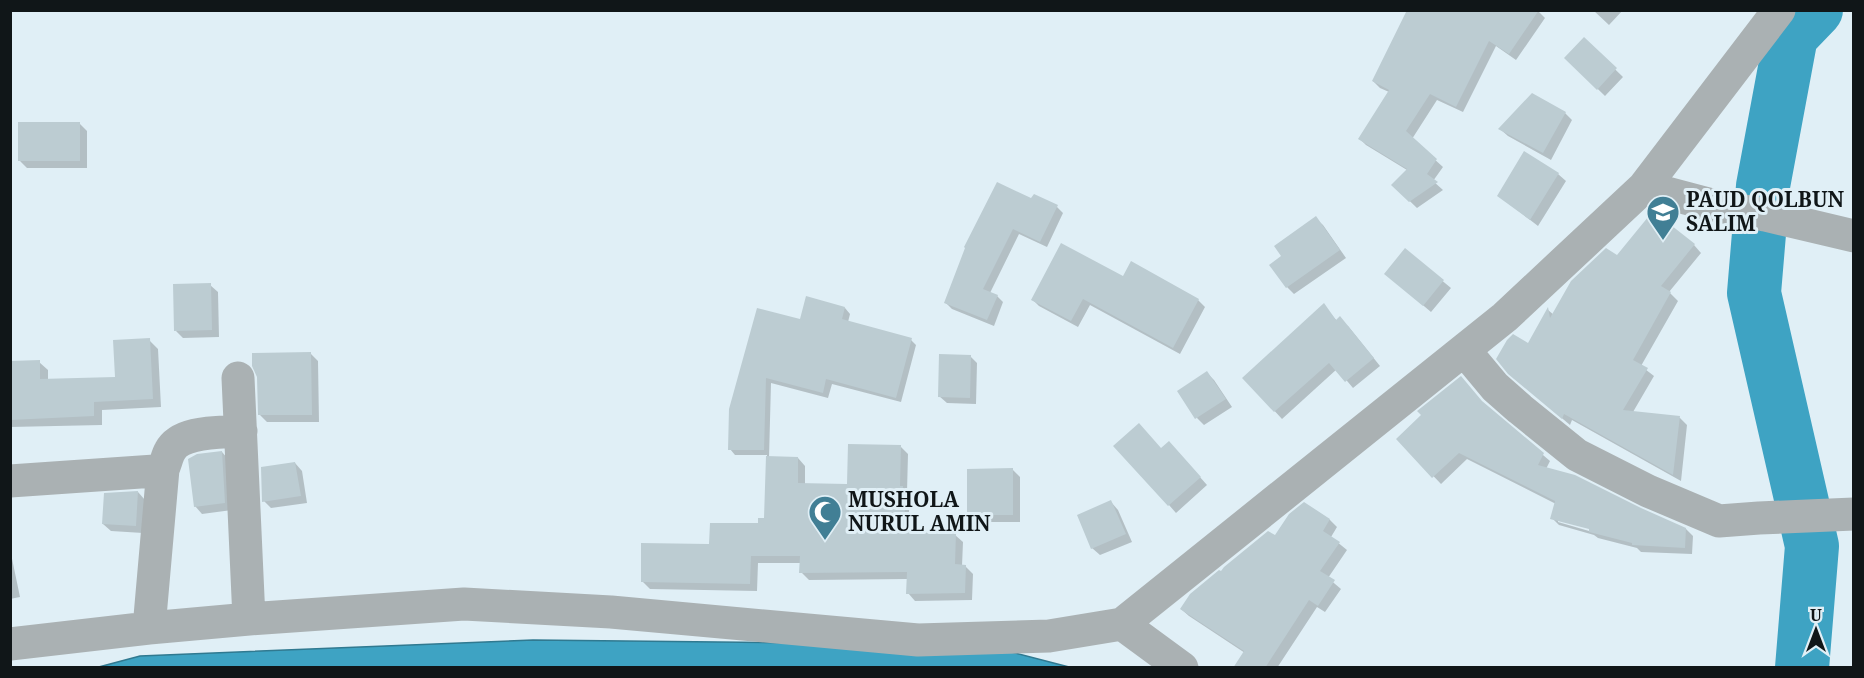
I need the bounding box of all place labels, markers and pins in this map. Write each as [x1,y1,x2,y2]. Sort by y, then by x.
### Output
place label: PAUD QOLBUN SALIM [1686,185,1845,237]
school or university icon: PAUD QOLBUN SALIM [1645,194,1681,241]
place label: MUSHOLA NURUL AMIN [848,485,991,537]
mosque icon: MUSHOLA NURUL AMIN [807,494,843,541]

